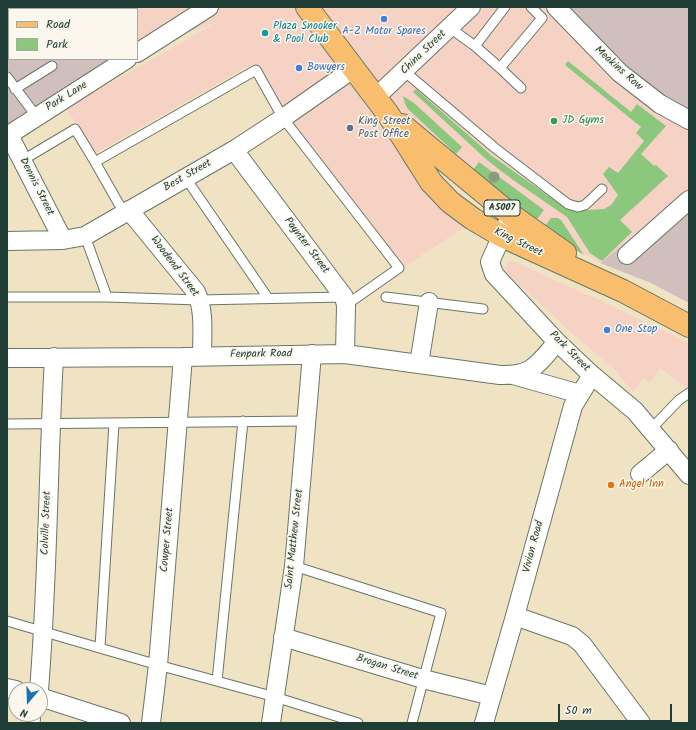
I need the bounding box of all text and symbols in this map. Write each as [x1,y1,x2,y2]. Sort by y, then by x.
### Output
legend [8,8,138,60]
marker: A-Z Motor Spares [379,14,389,24]
text: Road [46,15,70,34]
place label: Plaza Snooker & Pool Club [273,20,337,46]
place label: A-Z Motor Spares [342,25,426,39]
marker: Plaza Snooker & Pool Club [260,28,270,38]
street label: China Street [398,28,450,78]
text: Park [46,35,68,54]
street label: Meakins Row [591,44,645,94]
place label: Bowyers [307,61,345,75]
marker: Bowyers [294,63,304,73]
street label: Park Lane [44,79,90,115]
place label: JD Gyms [562,114,604,128]
place label: King Street Post Office [358,115,411,141]
marker: JD Gyms [549,116,559,126]
marker: King Street Post Office [345,123,355,133]
street label: Dennis Street [16,156,56,218]
street label: Best Street [162,157,214,195]
road number: A5007 [484,200,520,216]
street label: Paynter Street [280,215,332,277]
street label: King Street [492,226,544,260]
street label: Woodend Street [147,234,201,300]
place label: One Stop [615,323,657,337]
marker: One Stop [602,325,612,335]
street label: Park Street [546,329,592,375]
street label: Fenpark Road [230,348,292,362]
place label: Angel Inn [619,478,664,492]
marker: Angel Inn [606,480,616,490]
street label: Saint Matthew Street [283,488,307,590]
street label: Colville Street [39,491,55,555]
street label: Cowper Street [159,507,177,573]
street label: Vivian Road [521,520,547,574]
street label: Brogan Street [354,652,420,684]
north arrow [8,682,48,722]
scale bar [560,696,674,722]
text: 50 m [565,701,592,720]
text: N [18,703,31,722]

